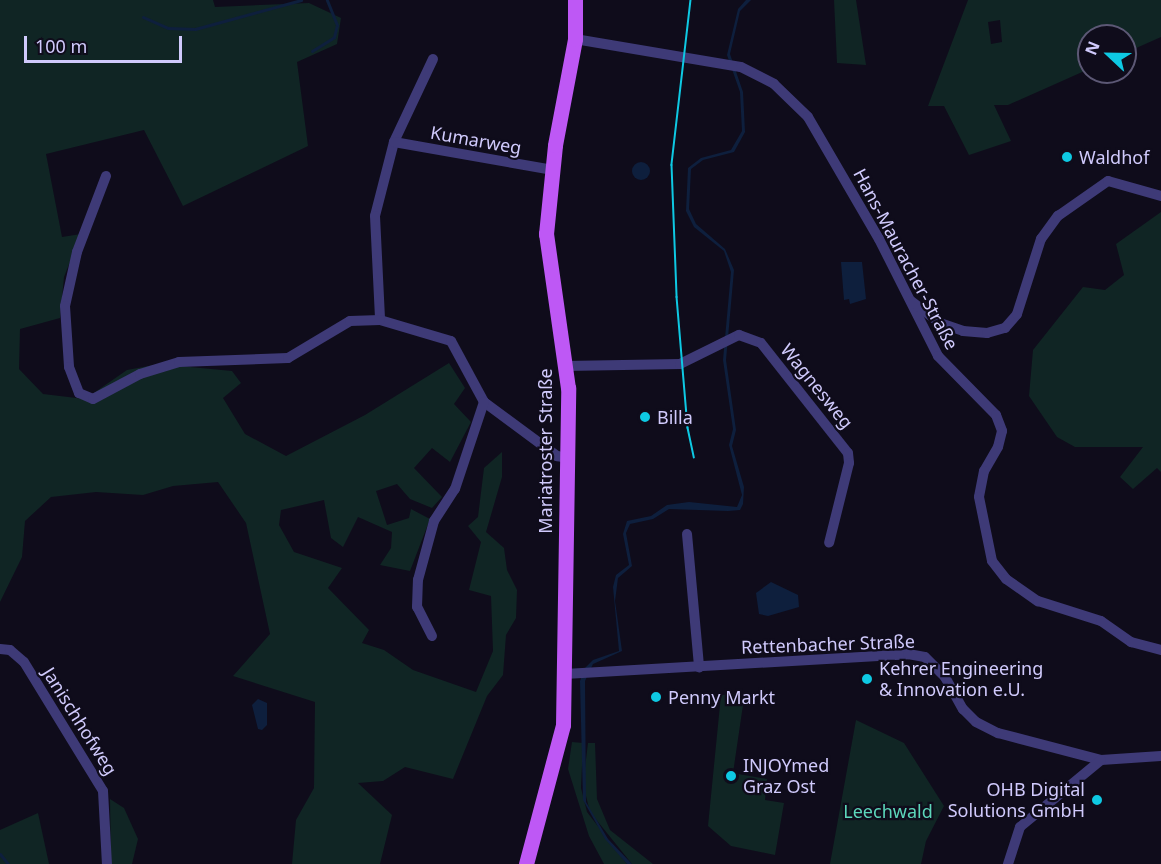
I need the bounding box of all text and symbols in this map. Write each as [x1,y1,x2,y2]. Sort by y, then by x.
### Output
scale bar [27,24,184,62]
north arrow [1077,24,1137,84]
text: 100 m [35,34,87,58]
text: N [1080,38,1105,58]
street label: Kumarweg [429,121,523,159]
place label: Waldhof [1079,146,1149,168]
marker: Waldhof [1060,150,1074,164]
street label: Hans-Mauracher-Straße [849,165,963,353]
street label: Wagnesweg [776,339,858,433]
street label: Mariatroster Straße [534,368,556,534]
place label: Billa [657,406,693,428]
marker: Billa [638,410,652,424]
street label: Rettenbacher Straße [741,630,915,658]
place label: Kehrer Engineering & Innovation e.U. [879,658,1043,700]
street label: Janischhofweg [38,663,122,779]
marker: Kehrer Engineering & Innovation e.U. [860,672,874,686]
place label: Penny Markt [668,686,775,708]
marker: Penny Markt [649,690,663,704]
place label: INJOYmed Graz Ost [743,755,829,798]
marker: INJOYmed Graz Ost [724,769,738,783]
place label: OHB Digital Solutions GmbH [948,779,1085,822]
marker: OHB Digital Solutions GmbH [1090,793,1104,807]
park label: Leechwald [843,800,933,822]

